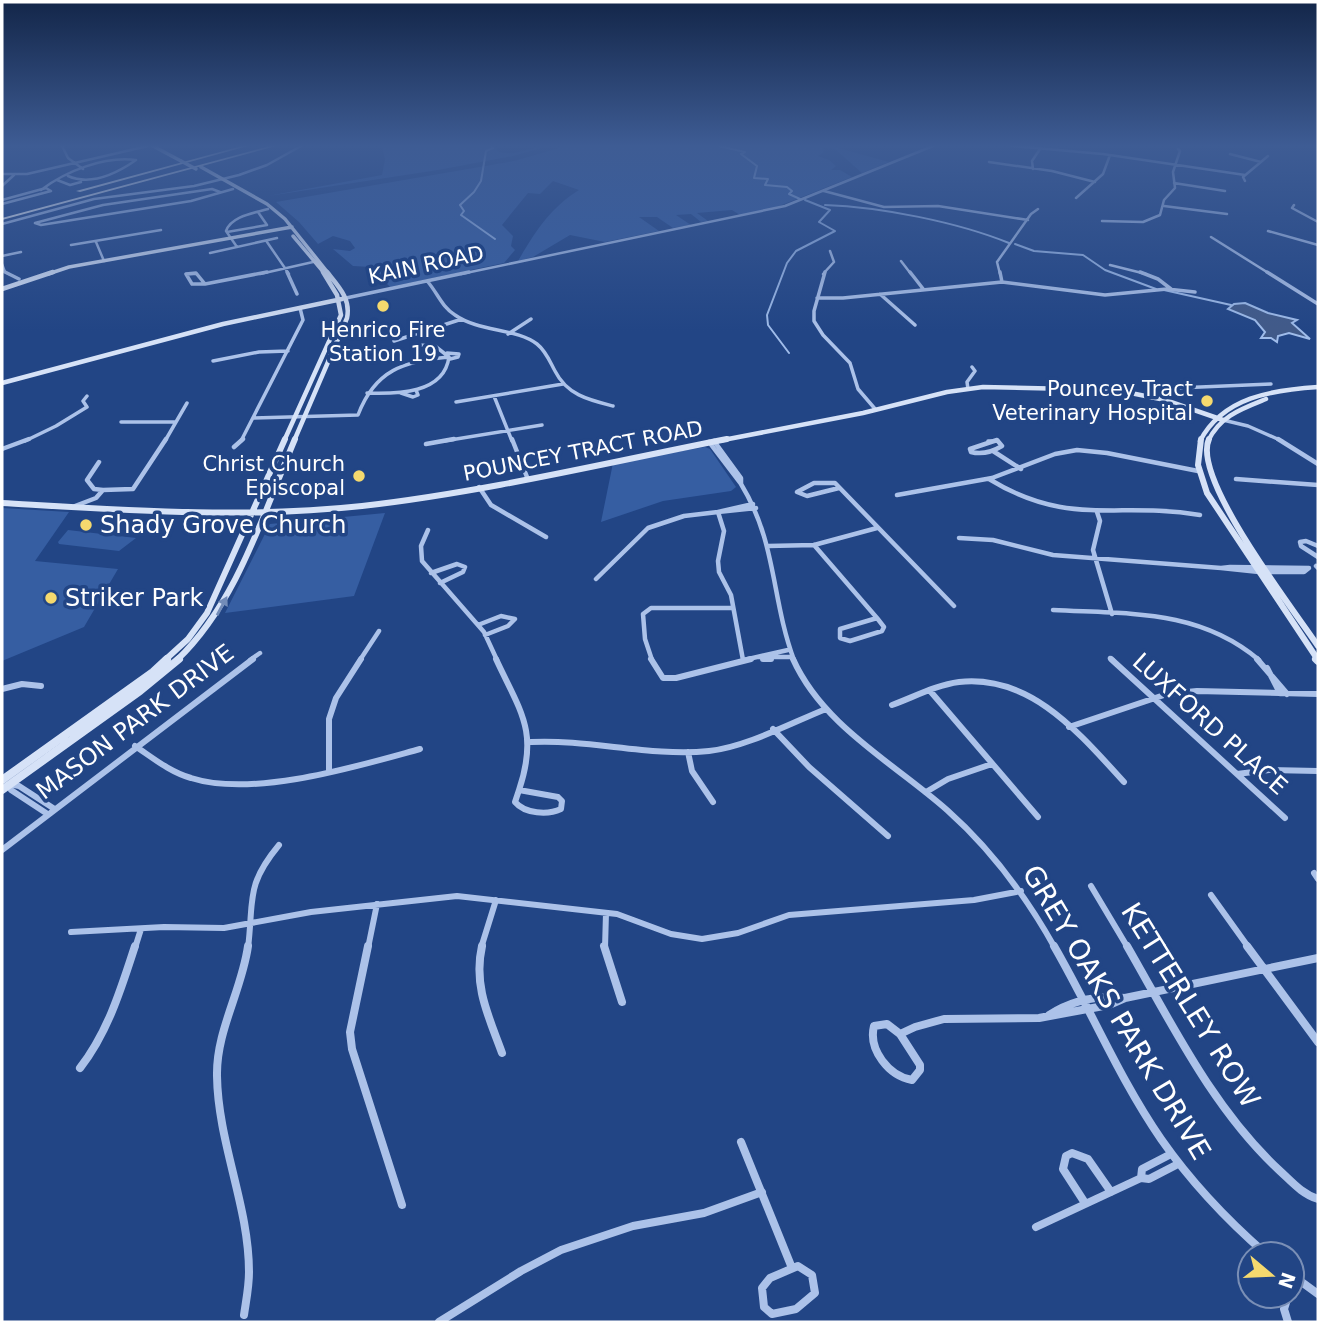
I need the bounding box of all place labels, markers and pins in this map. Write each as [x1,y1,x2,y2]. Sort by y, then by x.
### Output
marker: Henrico Fire Station 19 [375,298,391,314]
place label: Henrico Fire Station 19 [320,318,446,366]
place label: Pouncey Tract Veterinary Hospital [992,377,1193,425]
marker: Pouncey Tract Veterinary Hospital [1199,393,1215,409]
place label: Christ Church Episcopal [202,452,345,500]
marker: Christ Church Episcopal [351,468,367,484]
place label: Shady Grove Church [100,511,346,539]
marker: Shady Grove Church [78,517,94,533]
place label: Striker Park [65,584,203,612]
marker: Striker Park [43,590,59,606]

